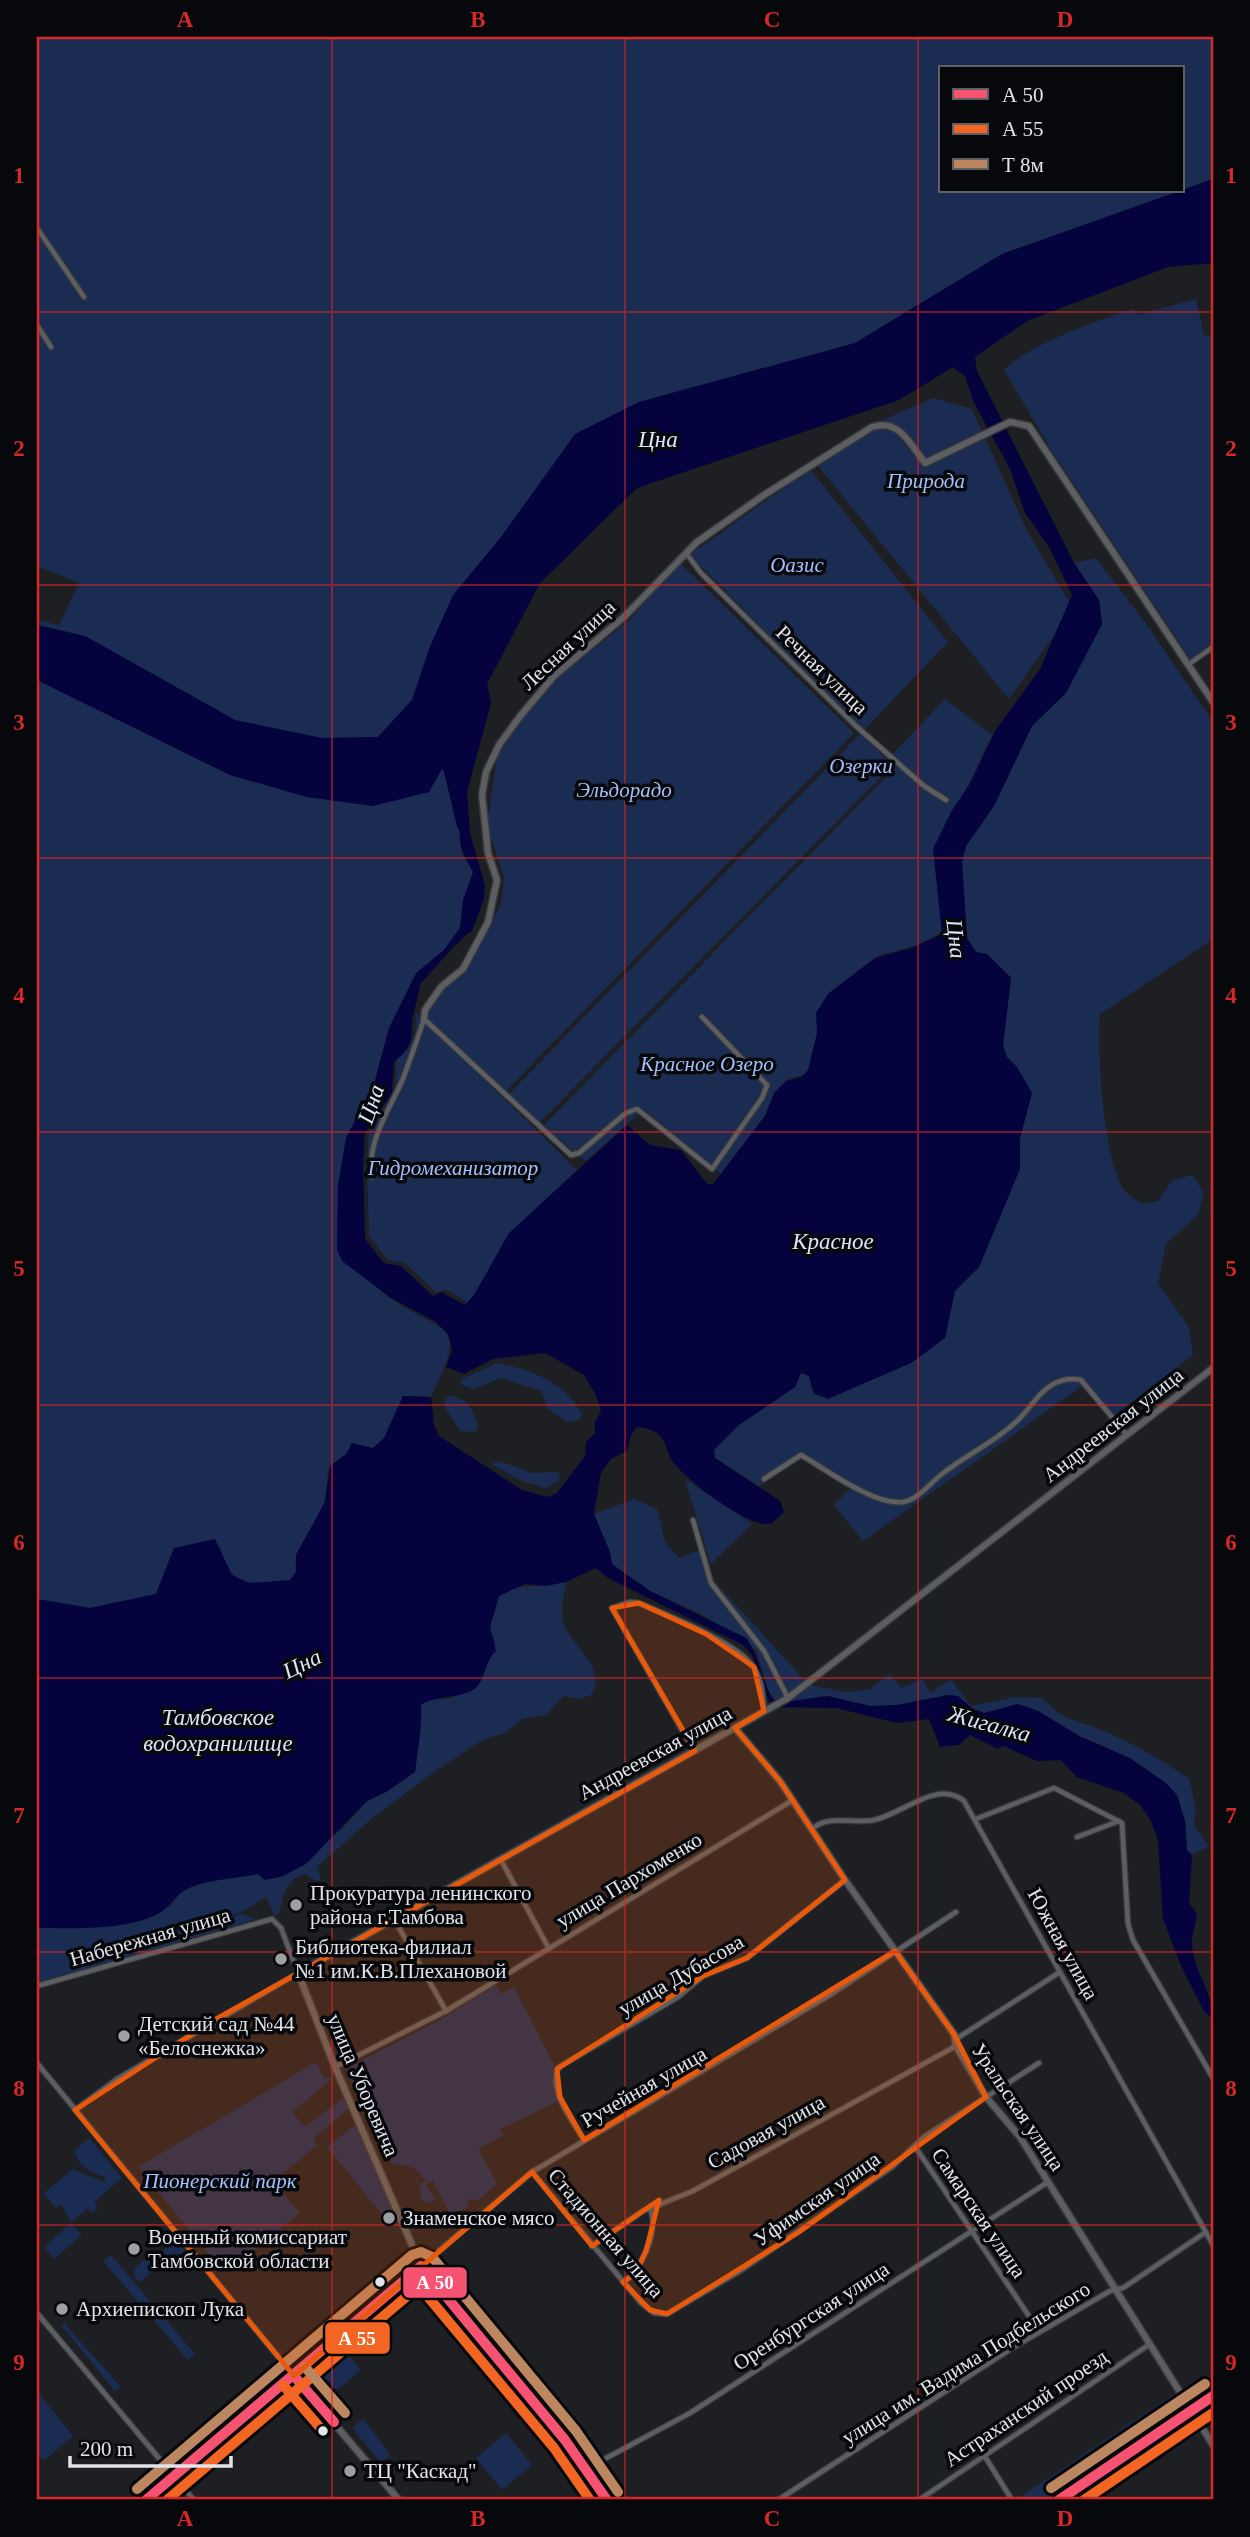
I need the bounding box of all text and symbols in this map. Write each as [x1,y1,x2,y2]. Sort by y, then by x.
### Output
text: A [177,7,194,32]
text: B [470,7,486,32]
text: C [764,7,780,32]
text: D [1057,7,1073,32]
legend [939,66,1184,192]
text: А 50 [1002,83,1043,107]
text: А 55 [1002,117,1043,141]
text: Т 8м [1002,153,1044,177]
text: 1 [13,163,25,188]
text: 1 [1225,163,1237,188]
water label: Цна [637,427,678,452]
text: 2 [13,436,25,461]
text: 2 [1225,436,1237,461]
park label: Природа [886,469,965,493]
park label: Оазис [770,553,825,577]
street label: Лесная улица [516,595,621,695]
street label: Речная улица [771,620,873,720]
text: 3 [13,710,25,735]
text: 3 [1225,710,1237,735]
park label: Озерки [829,754,893,778]
park label: Эльдорадо [576,778,672,802]
water label: Цна [941,917,971,960]
text: 4 [13,983,25,1008]
text: 4 [1225,983,1237,1008]
park label: Красное Озеро [639,1052,774,1076]
water label: Цна [352,1081,389,1128]
park label: Гидромеханизатор [367,1156,538,1180]
water label: Красное [791,1229,874,1254]
text: 5 [13,1256,25,1281]
text: 5 [1225,1256,1237,1281]
street label: Андреевская улица [1038,1362,1188,1487]
text: 6 [13,1530,25,1555]
text: 6 [1225,1530,1237,1555]
water label: Цна [278,1644,325,1684]
street label: Андреевская улица [574,1701,736,1805]
water label: Жигалка [944,1701,1033,1747]
water label: Тамбовское водохранилище [143,1705,293,1756]
text: 7 [13,1803,25,1828]
text: 7 [1225,1803,1237,1828]
street label: улица Пархоменко [552,1827,706,1933]
place label: Прокуратура ленинского района г.Тамбова [310,1881,531,1929]
street label: Южная улица [1023,1884,1104,2004]
marker: Прокуратура ленинского района г.Тамбова [288,1897,304,1913]
street label: Набережная улица [67,1902,234,1971]
street label: улица Дубасова [614,1929,748,2021]
place label: Библиотека-филиал №1 им.К.В.Плехановой [295,1935,507,1983]
marker: Библиотека-филиал №1 им.К.В.Плехановой [273,1951,289,1967]
street label: улица Уборевича [322,2010,404,2161]
place label: Детский сад №44 «Белоснежка» [138,2012,295,2060]
marker: Детский сад №44 «Белоснежка» [116,2028,132,2044]
street label: Уральская улица [967,2039,1070,2176]
street label: Ручейная улица [577,2041,711,2133]
text: 8 [13,2076,25,2101]
text: 8 [1225,2076,1237,2101]
street label: Садовая улица [703,2090,829,2174]
street label: Самарская улица [927,2143,1032,2283]
street label: Уфимская улица [749,2146,885,2251]
street label: Стадионная улица [543,2163,669,2303]
park label: Пионерский парк [142,2169,297,2193]
place label: Знаменское мясо [403,2206,554,2230]
marker: Знаменское мясо [381,2210,397,2226]
place label: Военный комиссариат Тамбовской области [148,2225,347,2273]
marker: Военный комиссариат Тамбовской области [126,2241,142,2257]
street label: Оренбургская улица [729,2256,894,2375]
line badge: А 50 [402,2266,468,2299]
text: А 50 [416,2272,454,2293]
unlabelled marker [373,2275,387,2289]
street label: улица им. Вадима Подбельского [837,2276,1095,2450]
place label: Архиепископ Лука [76,2297,245,2321]
marker: Архиепископ Лука [54,2301,70,2317]
line badge: А 55 [324,2321,391,2355]
text: А 55 [338,2328,376,2349]
street label: Астраханский проезд [940,2344,1113,2472]
text: 9 [13,2350,25,2375]
text: 9 [1225,2350,1237,2375]
unlabelled marker [316,2424,330,2438]
scale bar [70,2425,231,2469]
text: 200 m [80,2437,133,2461]
place label: ТЦ "Каскад" [364,2459,477,2483]
marker: ТЦ "Каскад" [342,2463,358,2479]
text: A [177,2506,194,2531]
text: B [470,2506,486,2531]
text: C [764,2506,780,2531]
text: D [1057,2506,1073,2531]

